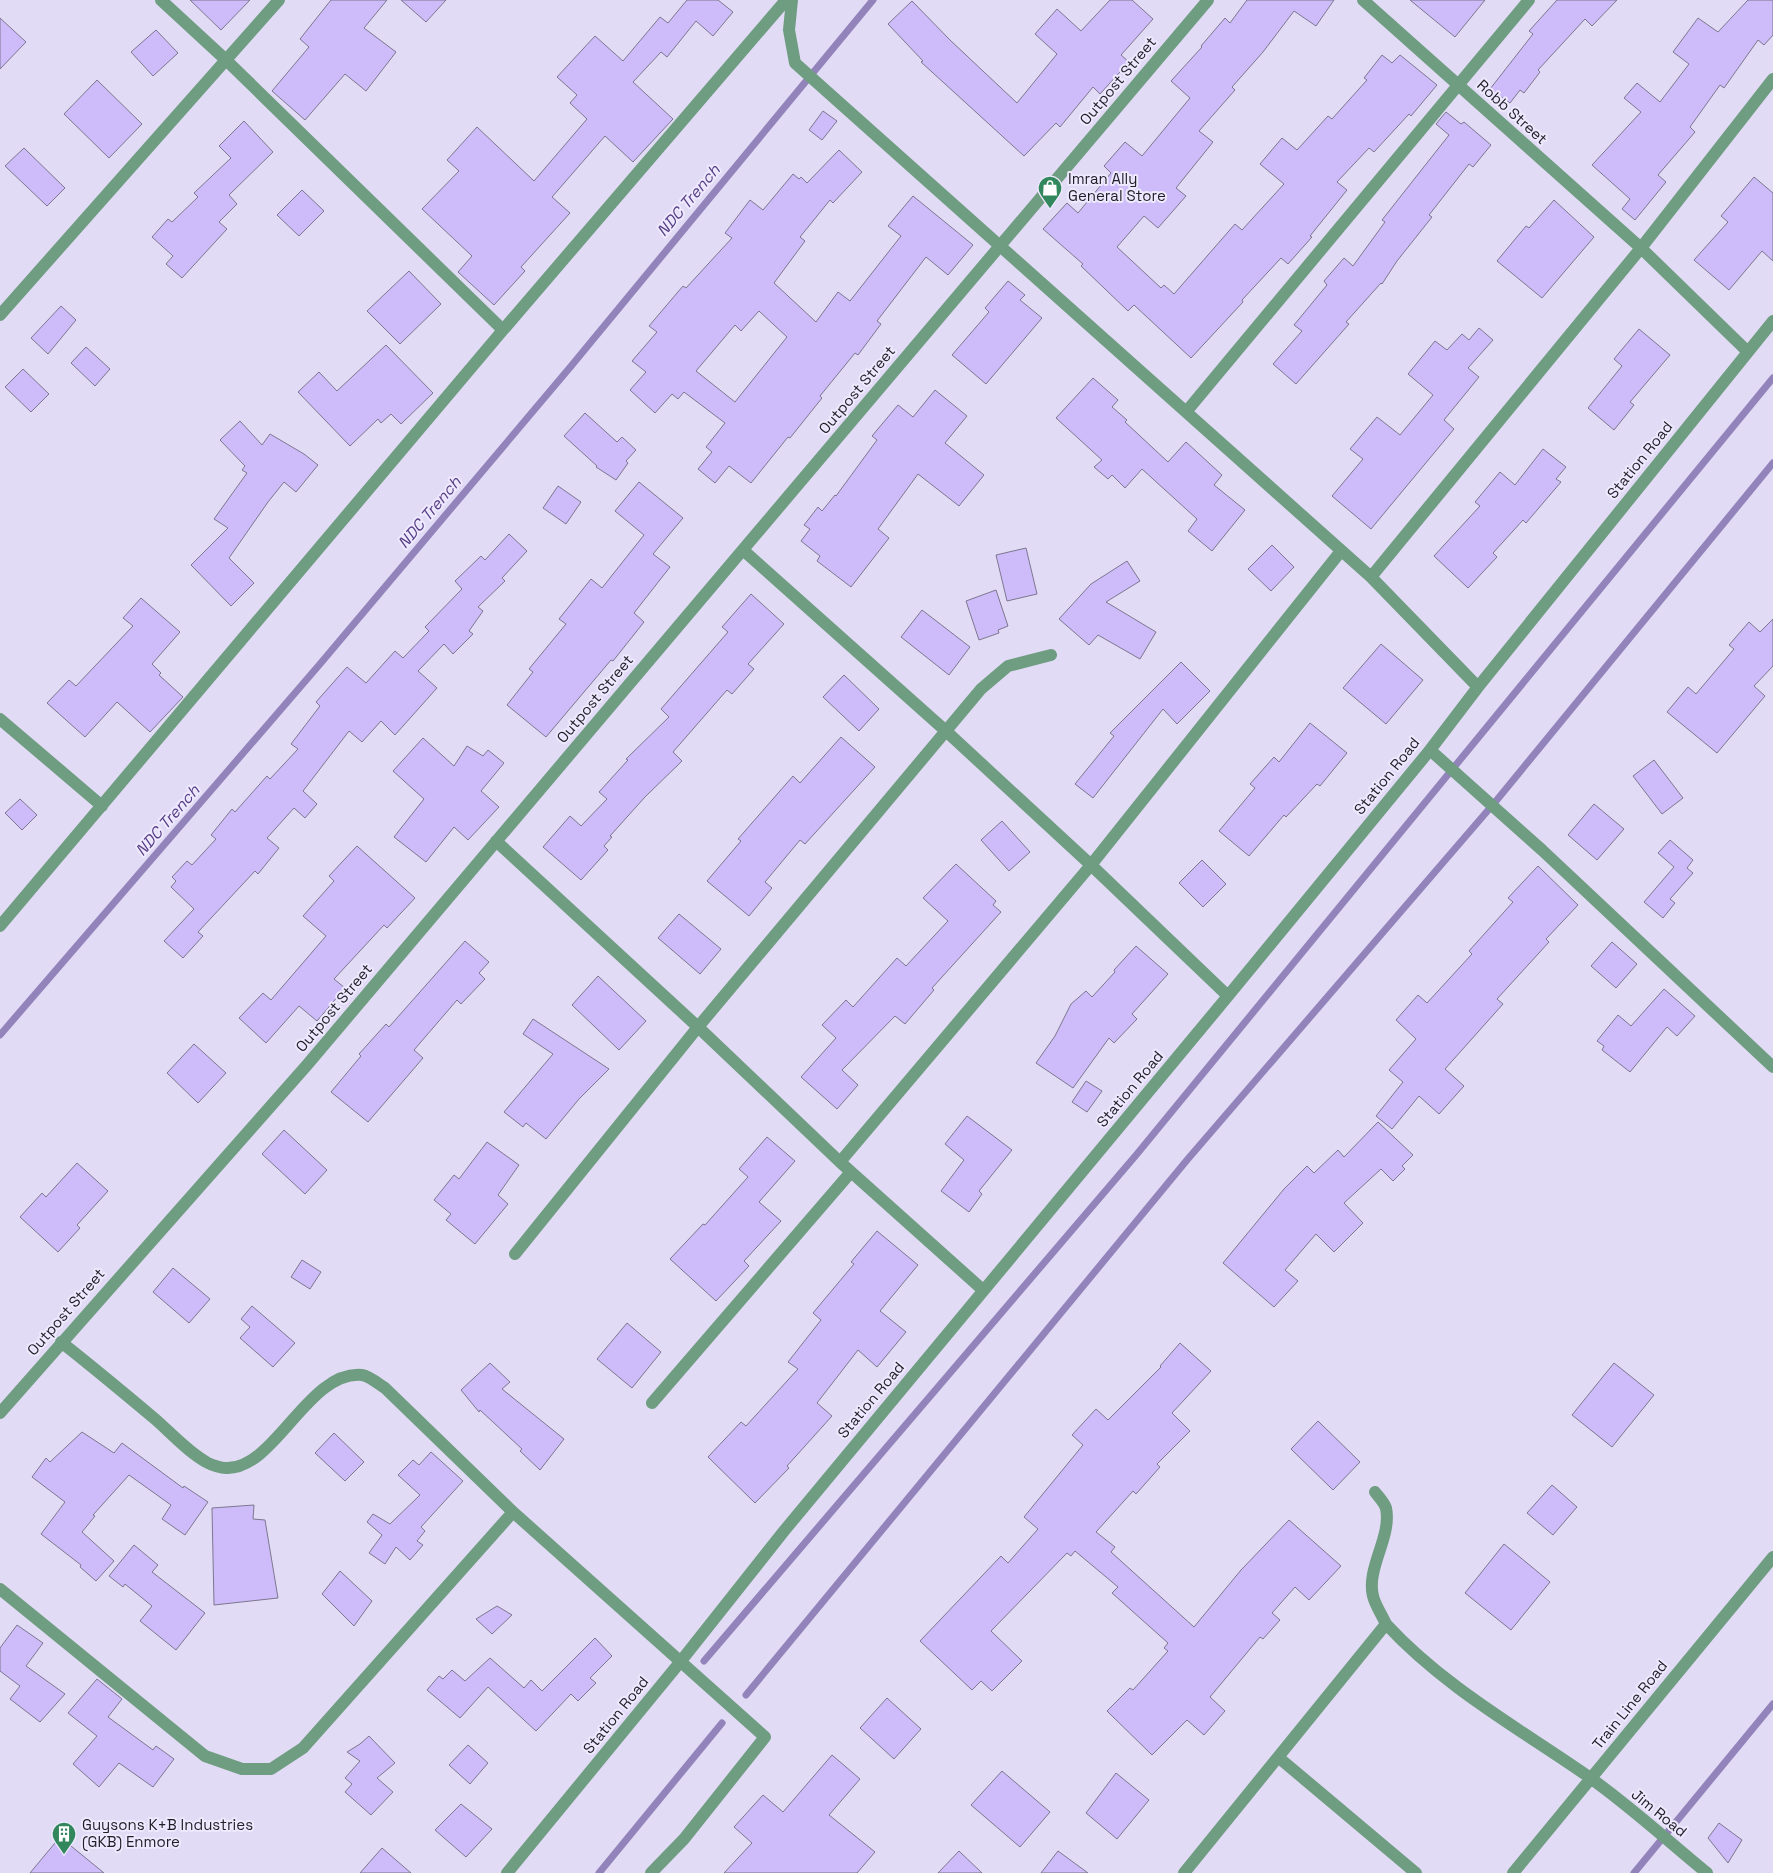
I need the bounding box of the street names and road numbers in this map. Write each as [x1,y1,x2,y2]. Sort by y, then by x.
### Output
street label: Outpost Street [1075,33,1160,129]
street label: Robb Street [1473,75,1551,148]
street label: Outpost Street [814,342,899,438]
street label: Station Road [1603,417,1677,502]
street label: Outpost Street [552,651,637,747]
street label: Station Road [1350,733,1424,818]
street label: Outpost Street [291,960,376,1056]
street label: Station Road [1092,1047,1167,1131]
street label: Outpost Street [23,1264,109,1359]
street label: Station Road [833,1358,908,1442]
street label: Train Line Road [1588,1656,1671,1753]
street label: Station Road [579,1672,653,1757]
street label: Jim Road [1628,1784,1691,1841]

